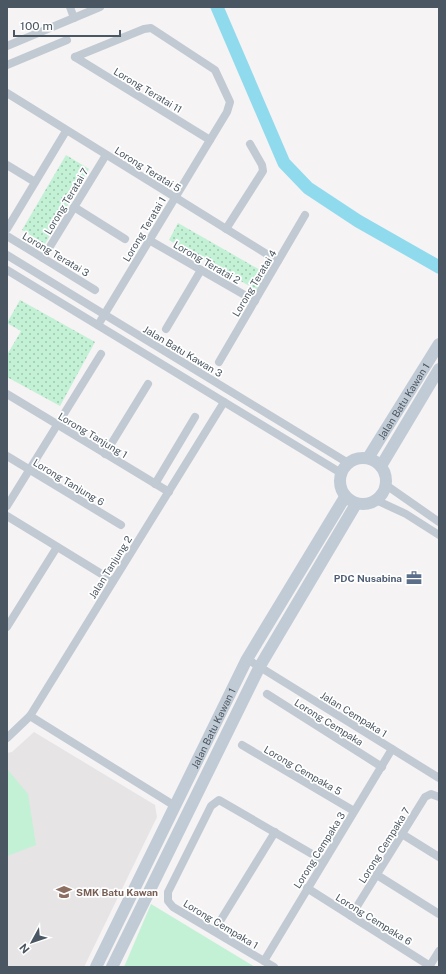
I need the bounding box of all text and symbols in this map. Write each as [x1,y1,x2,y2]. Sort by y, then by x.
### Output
scale bar [14,12,120,38]
text: 100 m [20,19,53,33]
street label: Lorong Teratai 11 [112,65,184,115]
street label: Lorong Teratai 5 [113,144,183,194]
street label: Lorong Teratai 7 [41,166,91,236]
street label: Lorong Teratai 1 [120,194,168,264]
street label: Lorong Teratai 3 [20,229,92,279]
street label: Lorong Teratai 2 [171,238,243,286]
street label: Lorong Teratai 4 [229,247,279,319]
street label: Jalan Batu Kawan 3 [141,323,225,379]
street label: Jalan Batu Kawan 1 [375,361,432,442]
street label: Lorong Tanjung 1 [56,410,130,460]
street label: Lorong Tanjung 6 [31,456,107,508]
street label: Jalan Tanjung 2 [86,533,134,601]
office icon: PDC Nusabina [405,569,423,587]
place label: PDC Nusabina [334,572,402,584]
street label: Jalan Batu Kawan 1 [188,686,238,770]
street label: Jalan Cempaka 1 [318,689,390,739]
street label: Lorong Cempaka [292,696,366,748]
street label: Lorong Cempaka 5 [262,743,344,797]
street label: Lorong Cempaka 7 [356,805,412,885]
street label: Lorong Cempaka 3 [291,810,347,890]
school or university icon: SMK Batu Kawan [55,883,73,901]
place label: SMK Batu Kawan [76,886,158,898]
street label: Lorong Cempaka 6 [334,891,414,947]
street label: Lorong Cempaka 1 [181,897,261,951]
north arrow [12,922,52,962]
text: N [17,941,32,956]

